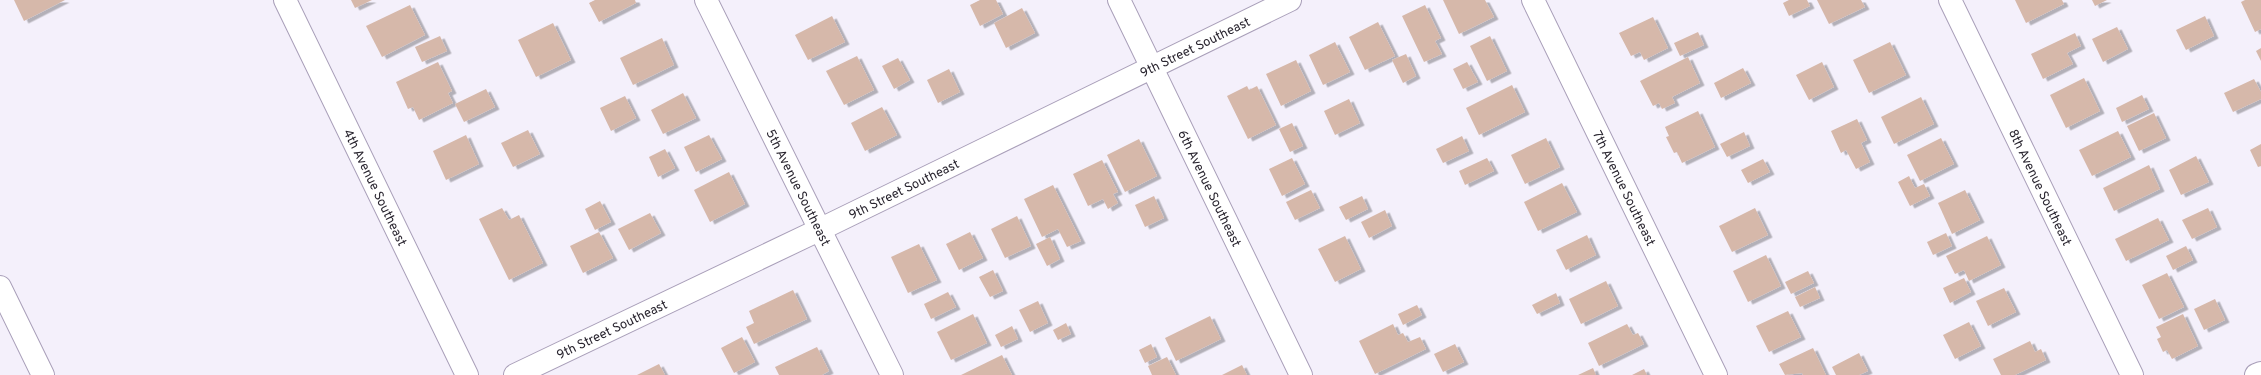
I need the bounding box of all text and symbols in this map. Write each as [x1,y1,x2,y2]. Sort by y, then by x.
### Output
street label: 9th Street Southeast [1138,15,1253,82]
street label: 4th Avenue Southeast [339,127,409,249]
street label: 5th Avenue Southeast [761,127,833,249]
street label: 8th Avenue Southeast [2004,127,2074,249]
street label: 6th Avenue Southeast [1173,128,1244,250]
street label: 7th Avenue Southeast [1588,128,1658,249]
street label: 9th Street Southeast [847,157,962,224]
street label: 9th Street Southeast [555,297,670,364]

